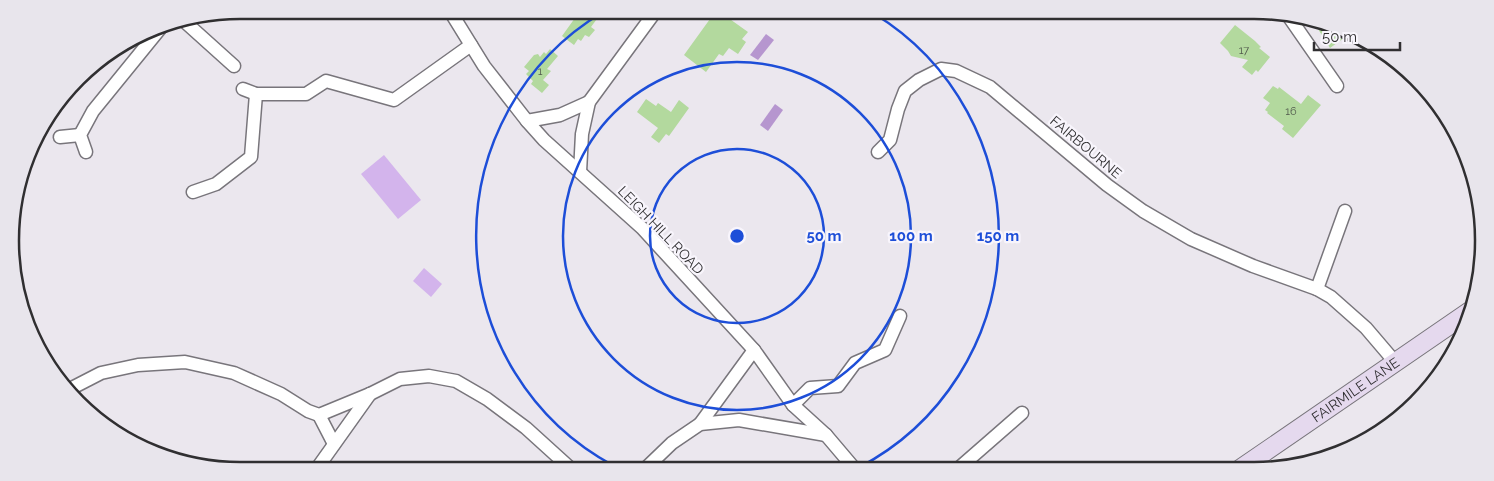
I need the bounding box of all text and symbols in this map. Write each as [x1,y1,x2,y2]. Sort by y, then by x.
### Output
scale bar [1314,20,1400,52]
text: 50 m [1322,28,1357,46]
house number: 17 [1239,44,1249,57]
house number: 1 [538,65,543,78]
house number: 16 [1285,105,1297,118]
street label: FAIRBOURNE [1047,112,1125,182]
street label: LEIGH HILL ROAD [615,183,707,277]
centre of rings [728,227,746,245]
text: 50 m [806,227,842,245]
text: 100 m [889,227,933,245]
text: 150 m [977,227,1019,245]
street label: FAIRMILE LANE [1309,354,1402,425]

